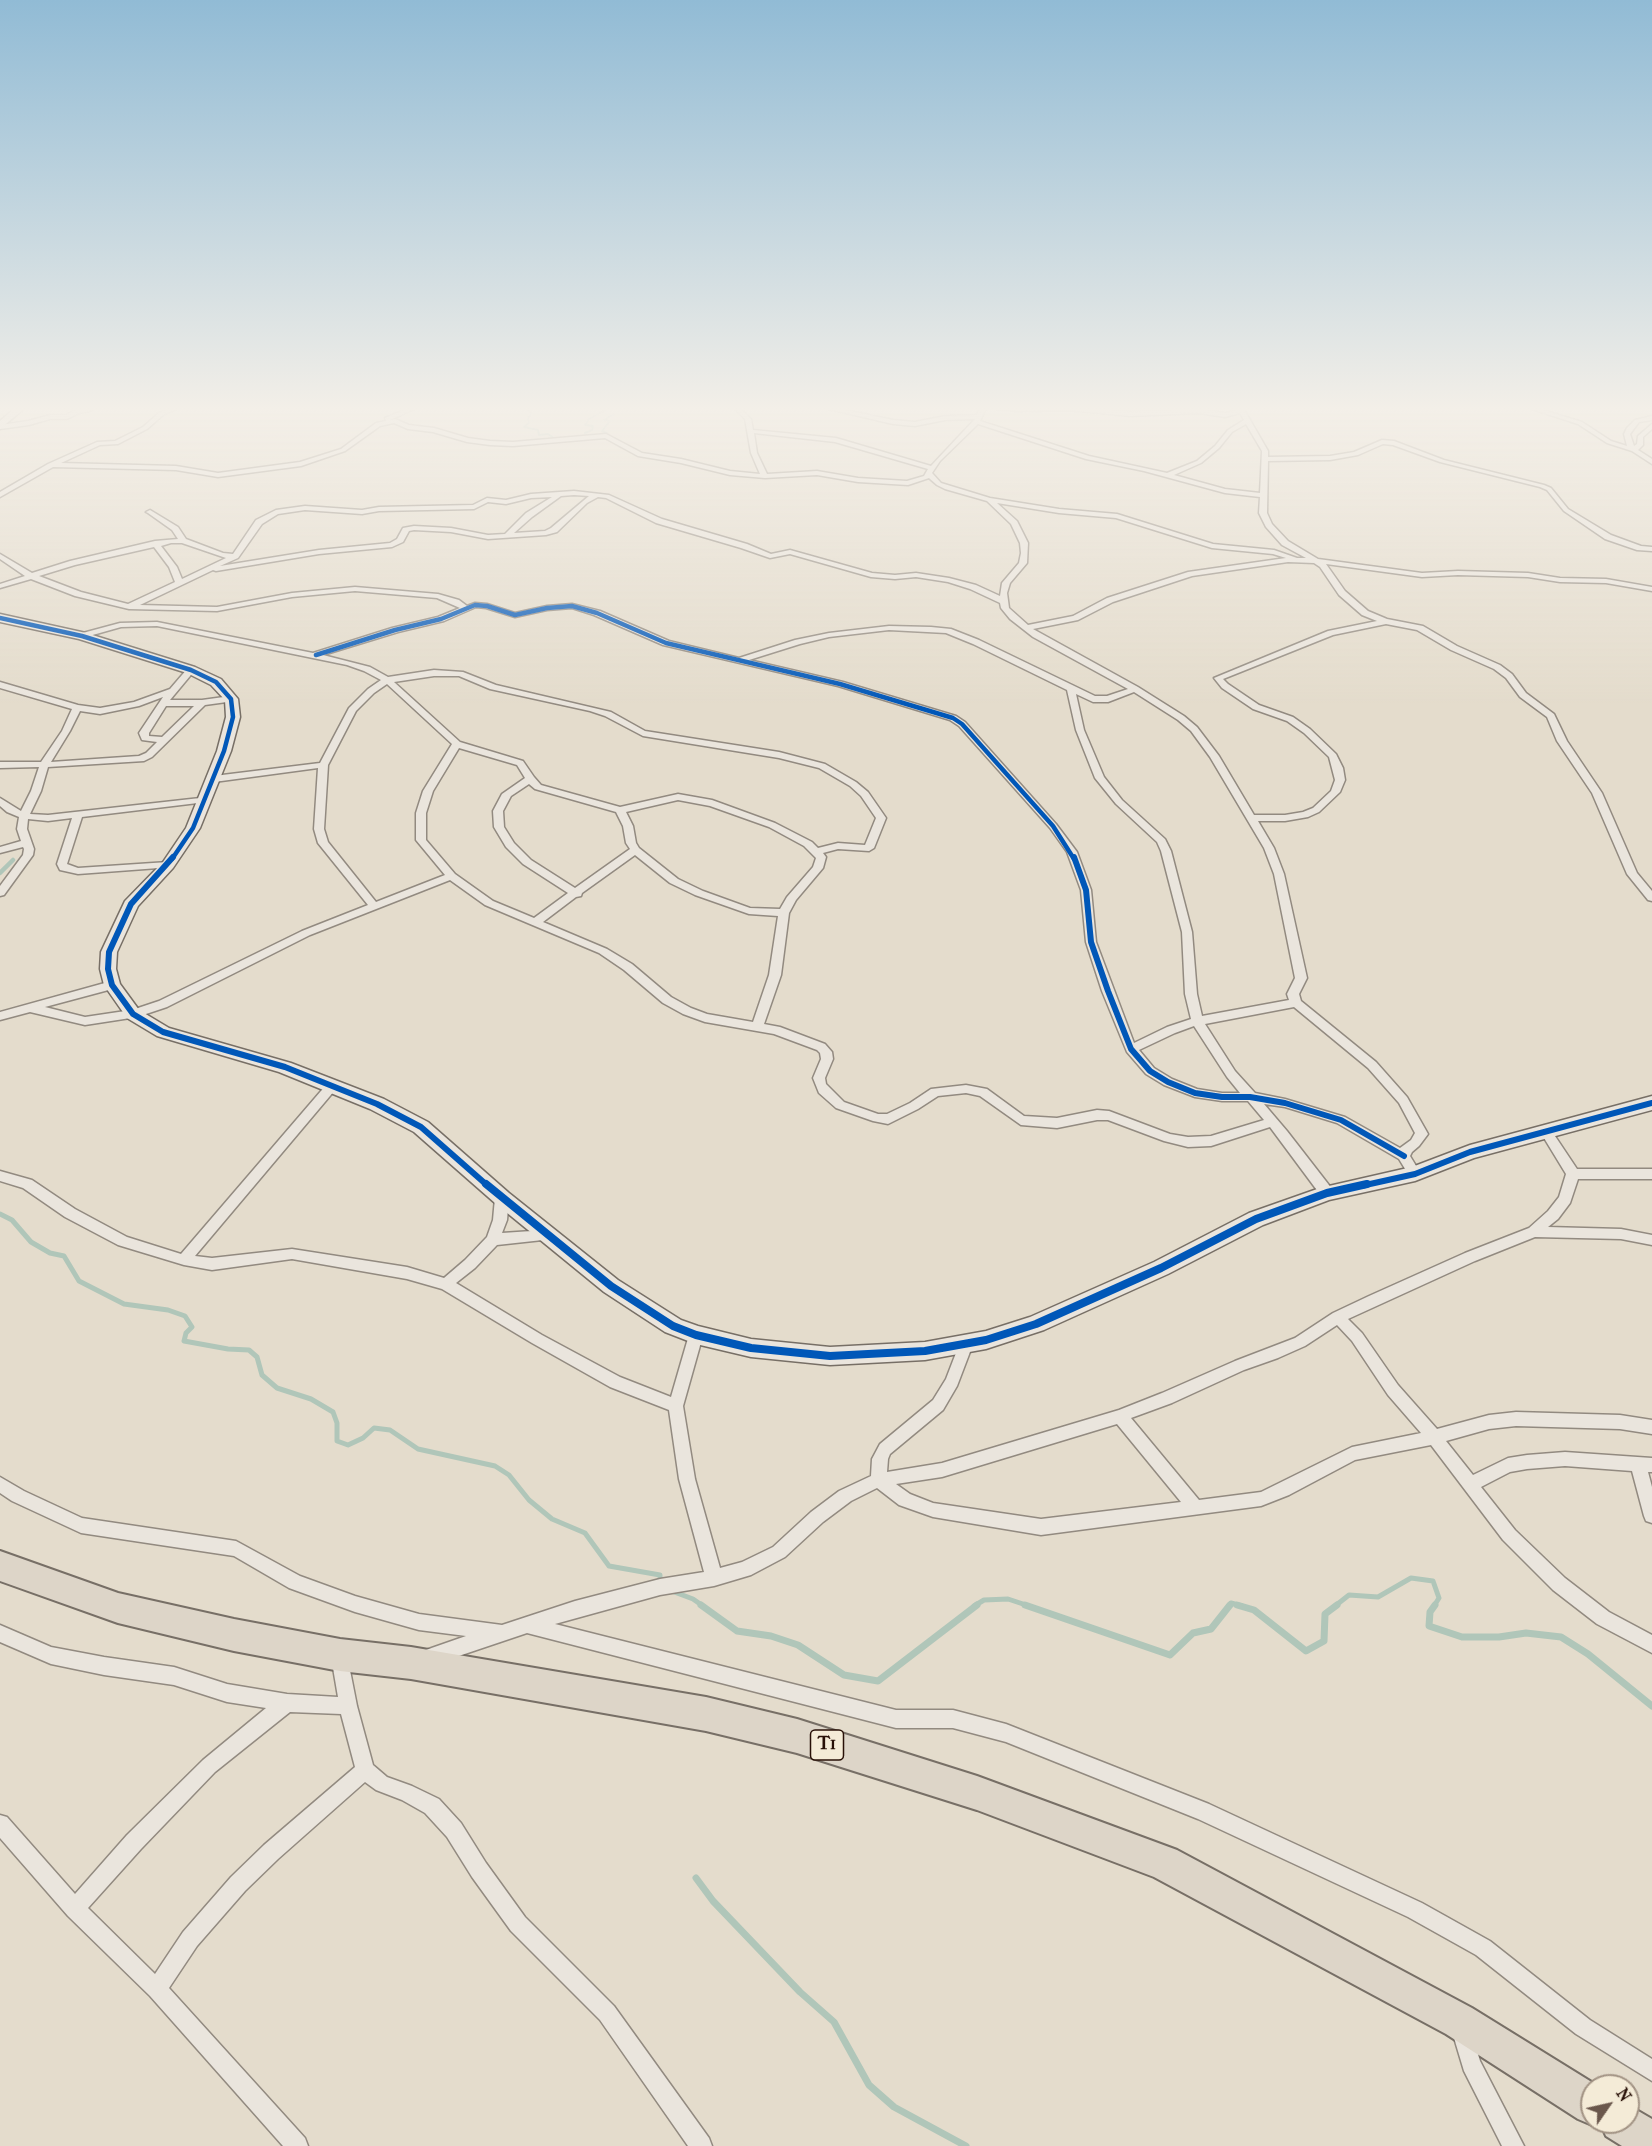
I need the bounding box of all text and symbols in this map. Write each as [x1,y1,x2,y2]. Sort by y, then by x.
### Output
road number: T1 [810,1730,844,1760]
north arrow [1580,2074,1640,2134]
text: N [1612,2084,1635,2105]

